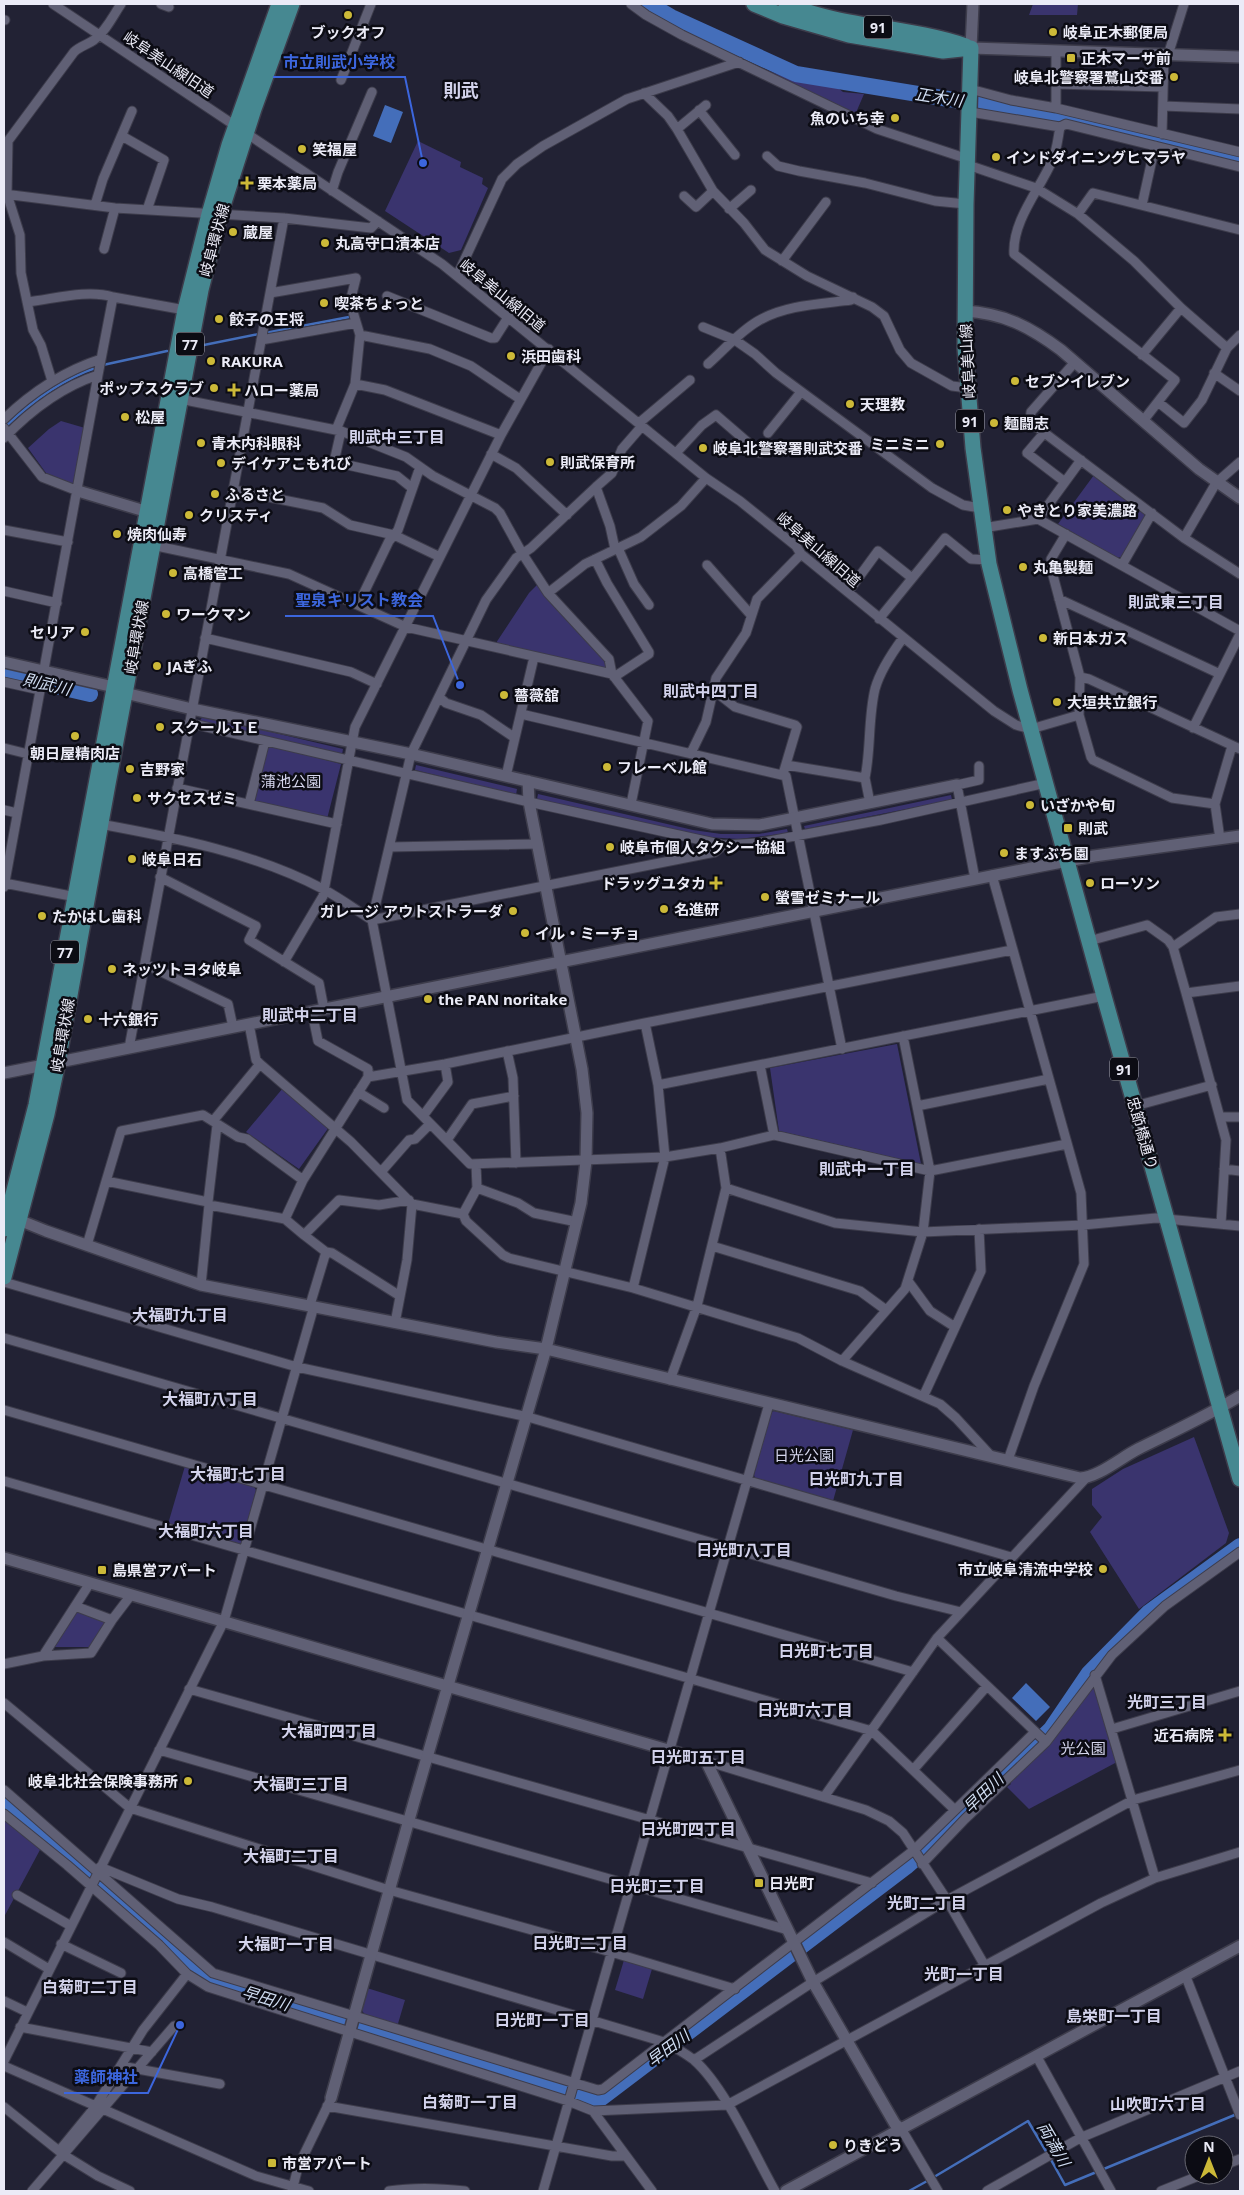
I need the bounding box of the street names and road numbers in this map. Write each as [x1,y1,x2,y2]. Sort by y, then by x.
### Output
road number: 91 [864,16,892,38]
street label: 岐阜美山線旧道 [120,26,218,102]
street label: 岐阜環状線 [195,201,233,279]
street label: 岐阜美山線旧道 [456,254,550,336]
street label: 岐阜美山線 [955,323,979,399]
road number: 77 [176,332,204,356]
road number: 91 [956,410,984,432]
street label: 岐阜美山線旧道 [773,507,865,591]
street label: 岐阜環状線 [120,598,152,676]
road number: 77 [51,940,79,964]
street label: 岐阜環状線 [46,996,78,1074]
road number: 91 [1110,1058,1138,1080]
street label: 忠節橋通り [1123,1094,1163,1172]

